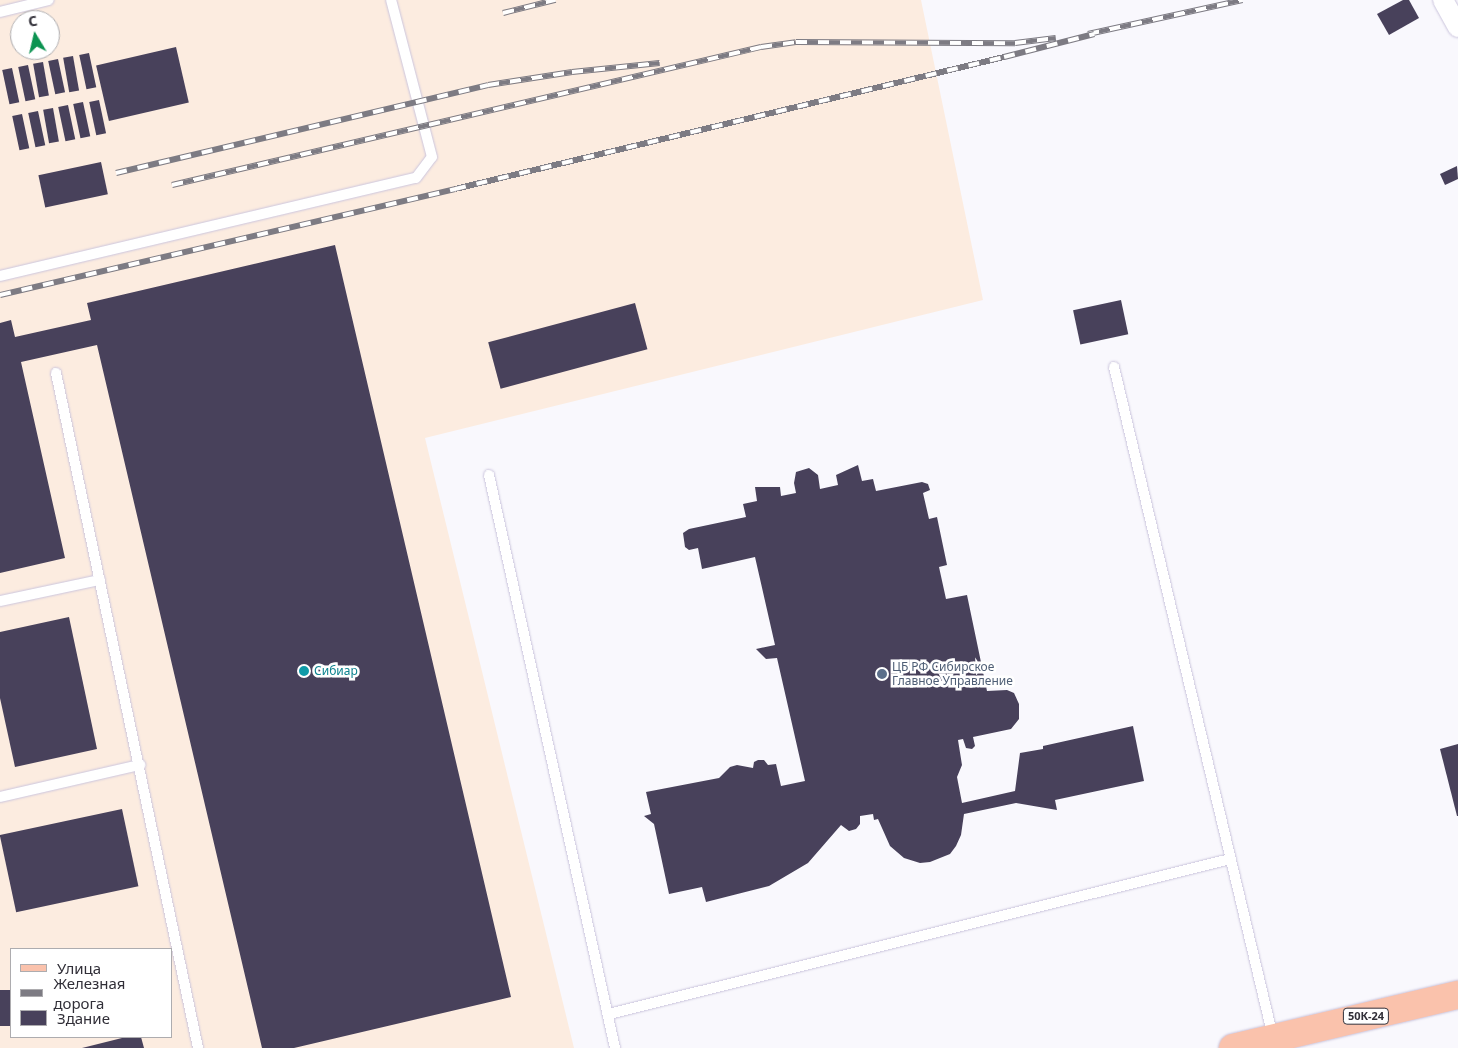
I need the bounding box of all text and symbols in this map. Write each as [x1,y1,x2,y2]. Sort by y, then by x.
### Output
north arrow [10,10,60,60]
text: С [27,11,39,31]
place label: ЦБ РФ Сибирское Главное Управление [892,660,1013,688]
place label: Сибиар [314,664,358,678]
marker: Сибиар [298,665,310,677]
marker: ЦБ РФ Сибирское Главное Управление [876,668,888,680]
legend [10,948,172,1038]
text: Улица [57,958,101,978]
text: Железная дорога [53,973,126,1013]
text: Здание [57,1008,110,1028]
road number: 50К-24 [1342,1008,1390,1024]

